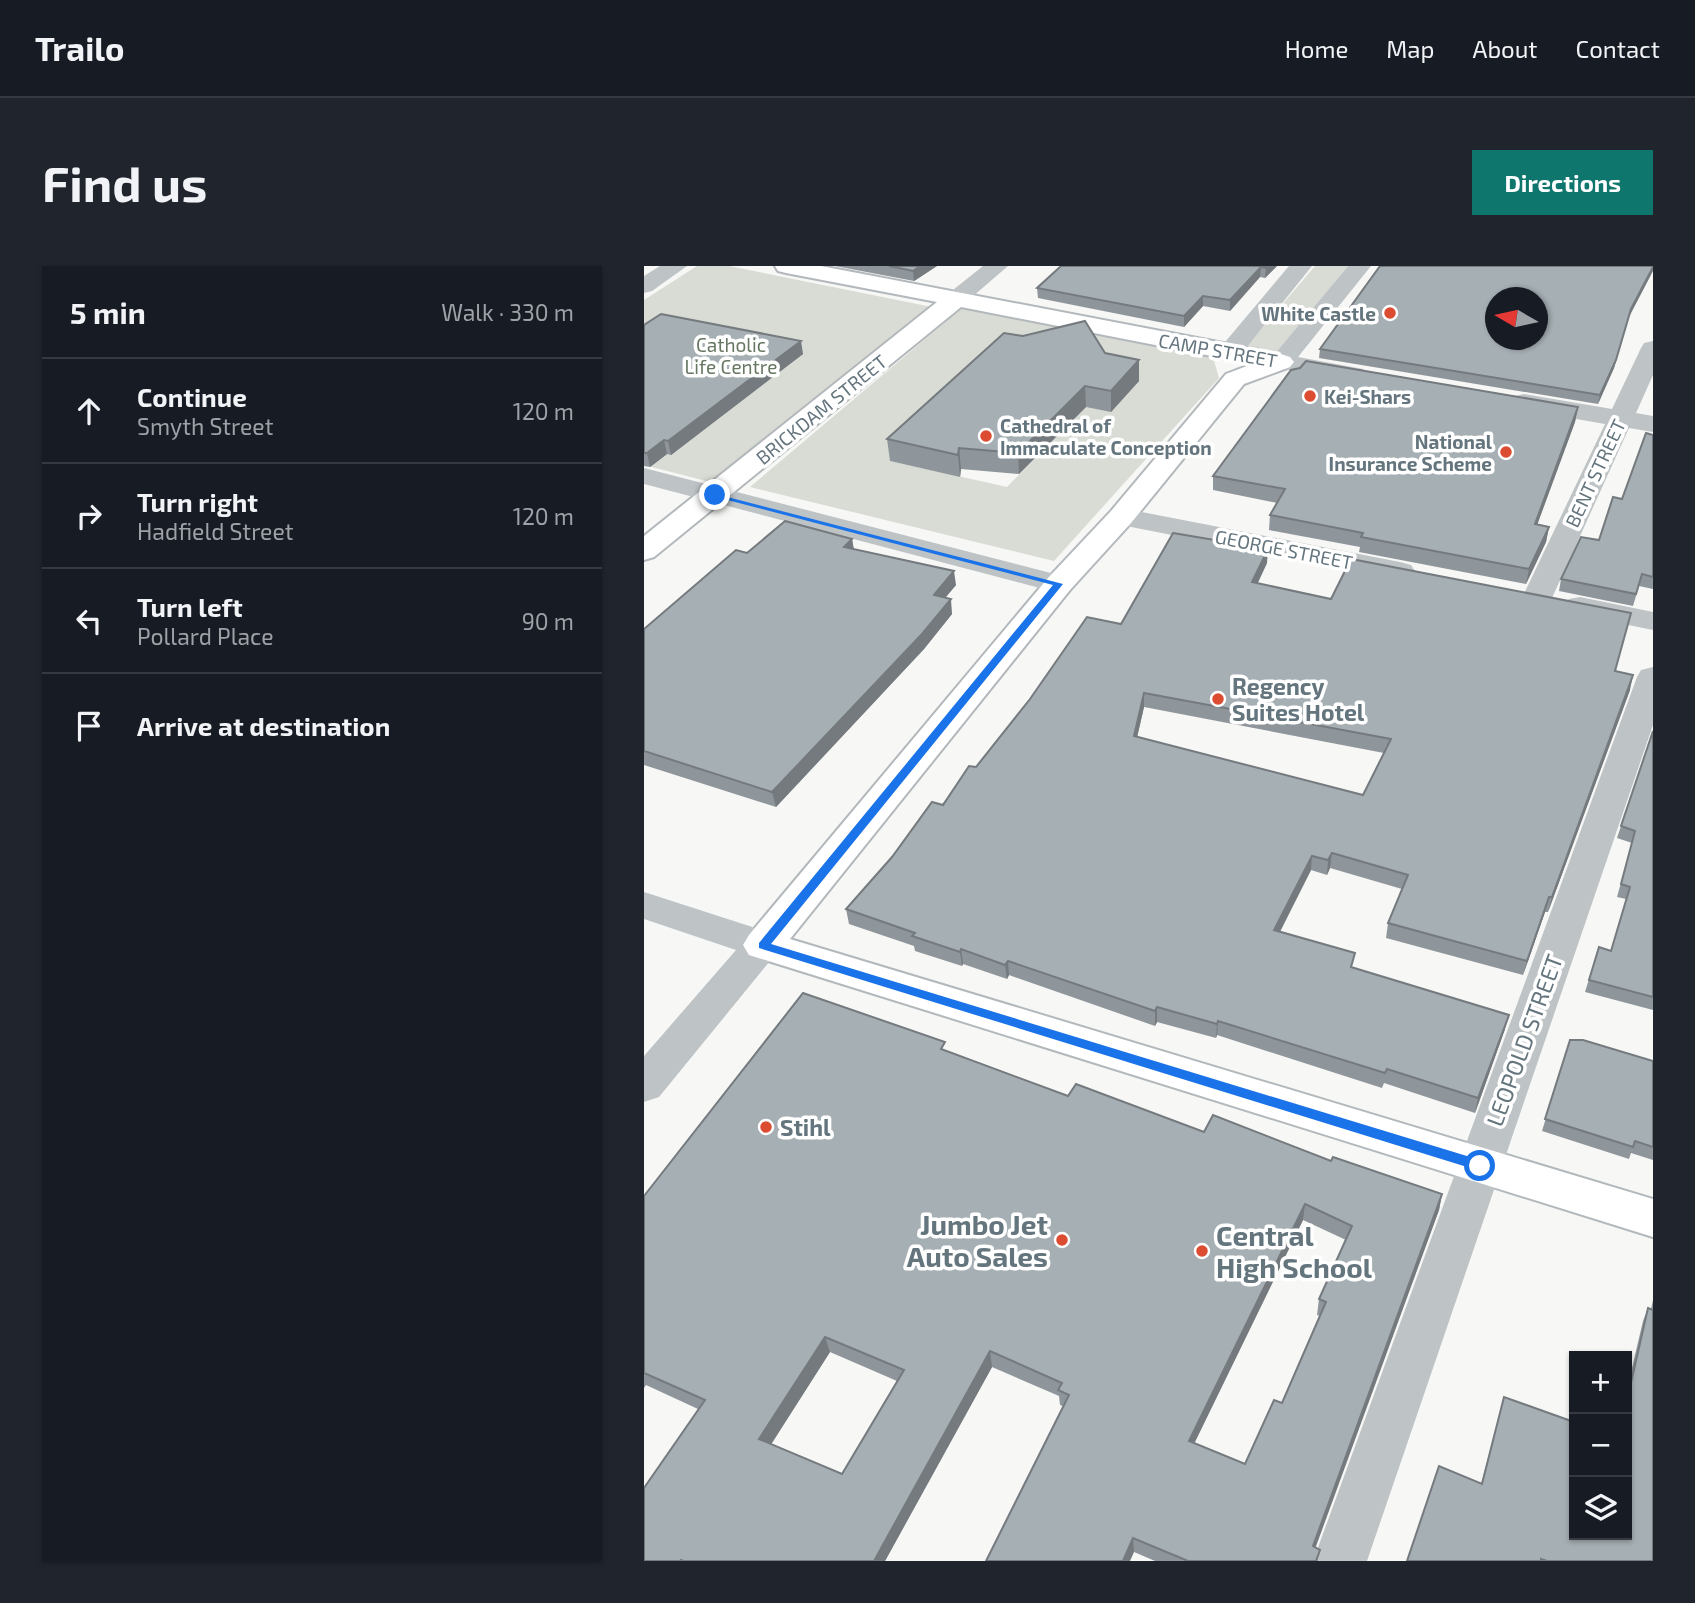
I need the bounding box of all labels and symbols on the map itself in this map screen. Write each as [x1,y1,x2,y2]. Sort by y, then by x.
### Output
north arrow [1485,287,1548,350]
place label: White Castle [1261,302,1376,325]
marker: White Castle [1382,305,1398,321]
street label: CAMP STREET [1157,328,1279,372]
park label: Catholic Life Centre [685,333,777,378]
street label: BRICKDAM STREET [751,349,891,469]
place label: Kei-Shars [1324,385,1411,408]
marker: Kei-Shars [1302,388,1318,404]
place label: Cathedral of Immaculate Conception [1000,414,1212,459]
street label: BENT STREET [1560,415,1630,531]
marker: Cathedral of Immaculate Conception [978,428,994,444]
place label: National Insurance Scheme [1329,430,1493,475]
marker: National Insurance Scheme [1498,444,1514,460]
route end [699,479,730,510]
street label: GEORGE STREET [1213,524,1355,574]
place label: Regency Suites Hotel [1232,672,1365,726]
marker: Regency Suites Hotel [1210,691,1226,707]
street label: LEOPOLD STREET [1480,950,1568,1130]
place label: Stihl [780,1113,831,1141]
marker: Stihl [758,1119,774,1135]
route start [1464,1150,1495,1181]
place label: Jumbo Jet Auto Sales [907,1207,1048,1273]
place label: Central High School [1216,1218,1373,1284]
marker: Jumbo Jet Auto Sales [1054,1232,1070,1248]
marker: Central High School [1194,1243,1210,1259]

